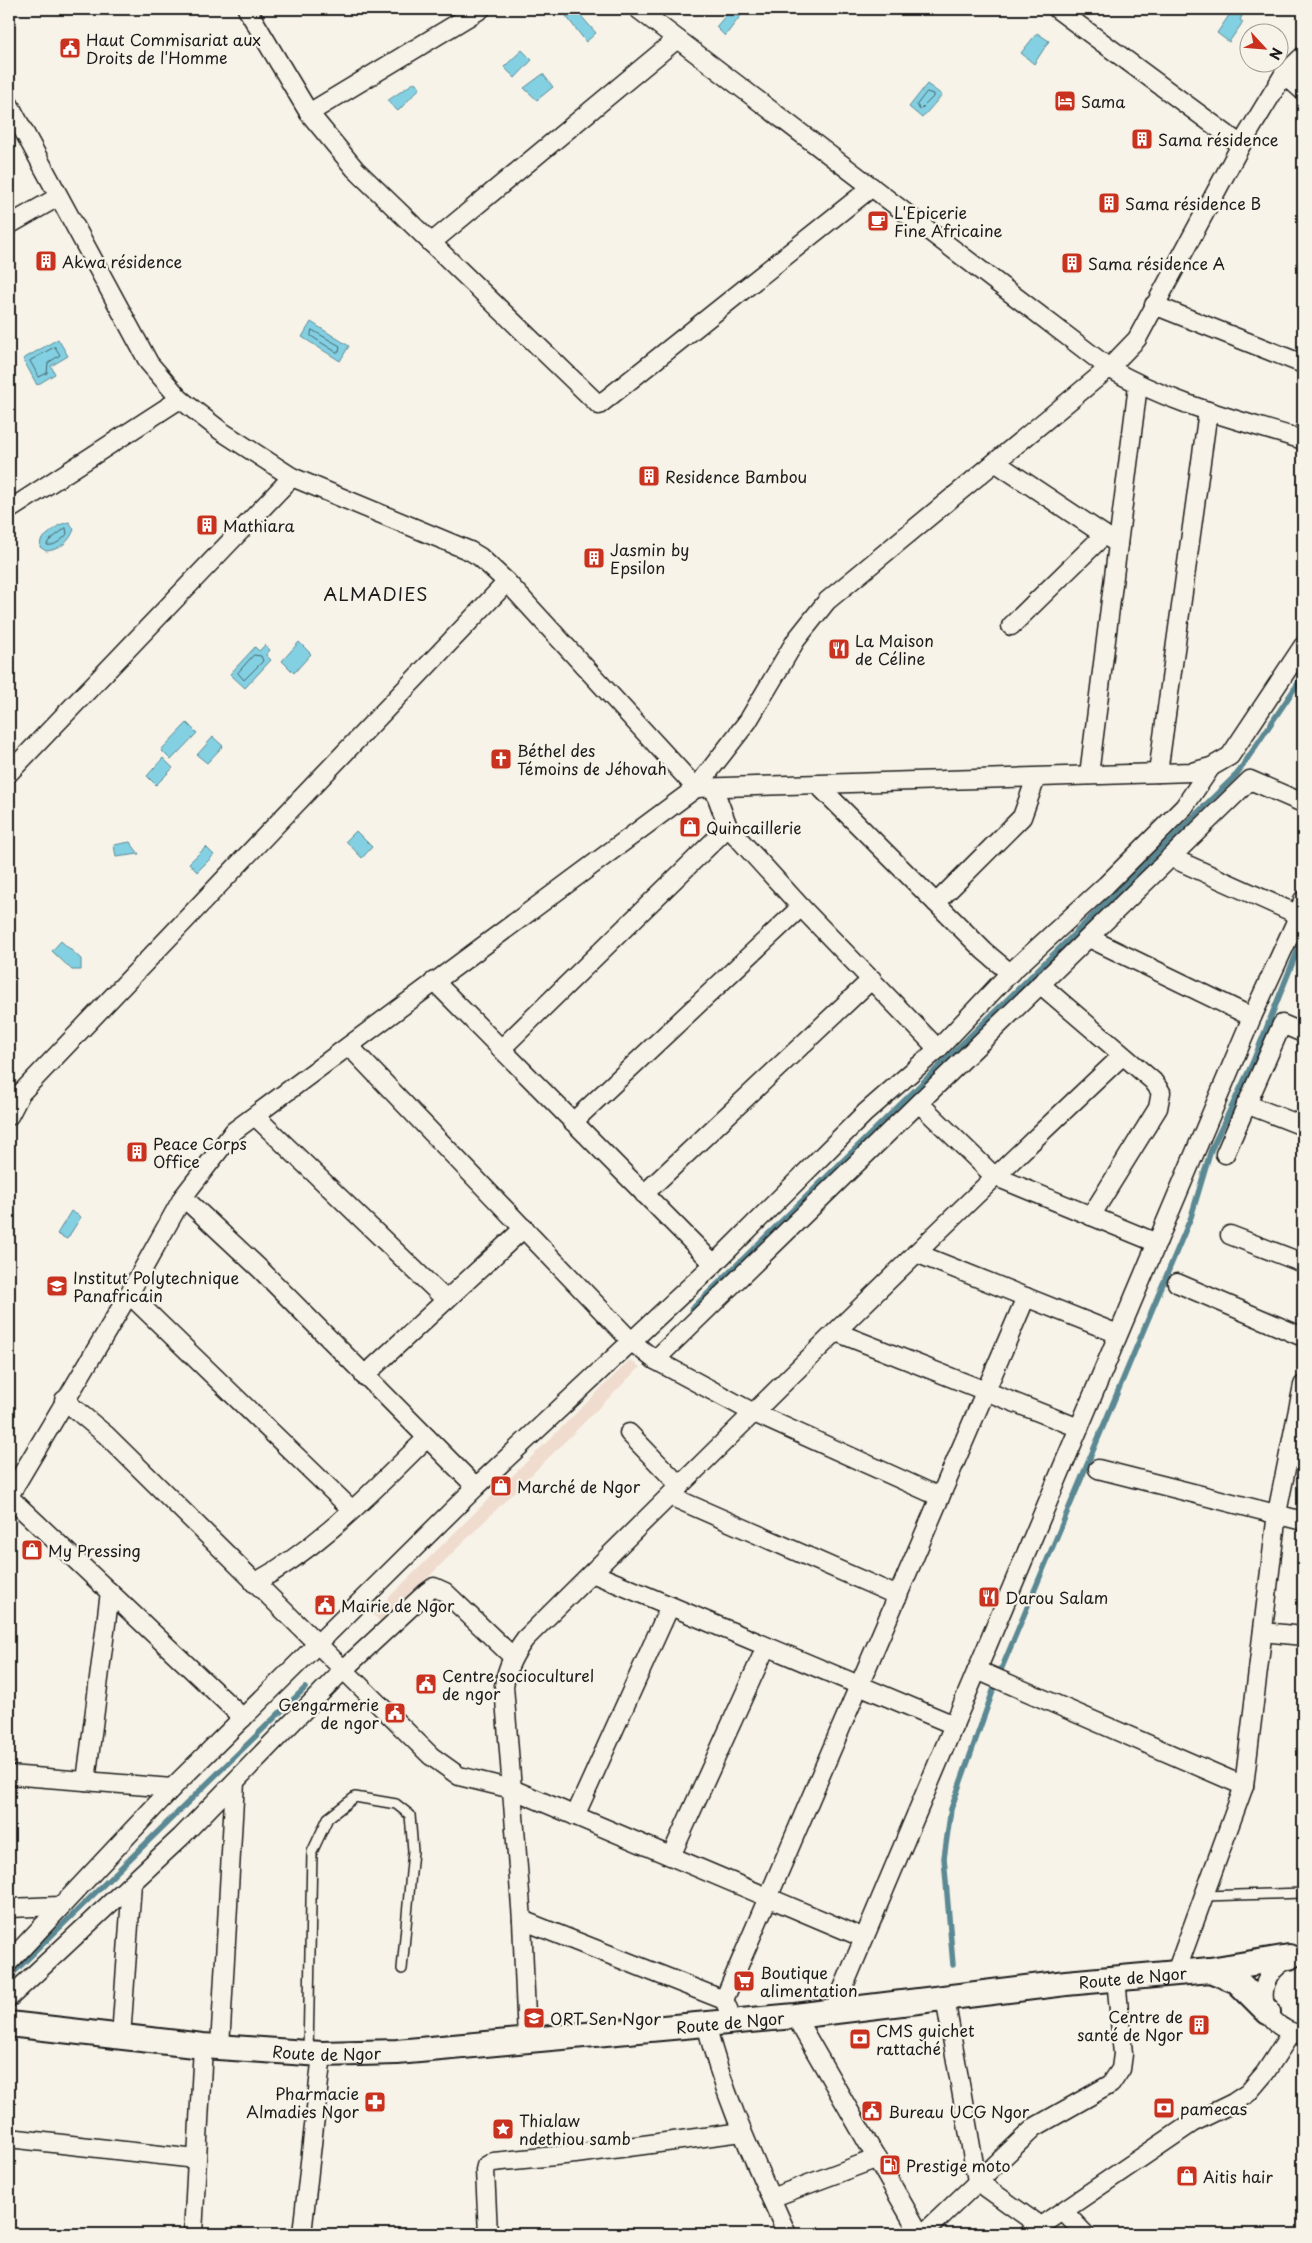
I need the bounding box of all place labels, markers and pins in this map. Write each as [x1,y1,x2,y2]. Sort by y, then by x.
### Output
place label: Haut Commisariat aux Droits de l'Homme [86,27,261,69]
public building icon: Haut Commisariat aux Droits de l'Homme [58,36,82,60]
hotel icon: Sama [1053,89,1077,113]
place label: Sama [1081,89,1125,113]
building icon: Sama résidence [1130,127,1154,151]
place label: Sama résidence [1158,127,1279,151]
building icon: Sama résidence B [1097,191,1121,215]
place label: Sama résidence B [1125,191,1261,215]
place label: L'Epicerie Fine Africaine [894,200,1003,242]
cafe icon: L'Epicerie Fine Africaine [866,209,890,233]
building icon: Akwa résidence [34,249,58,273]
place label: Akwa résidence [62,249,183,273]
building icon: Sama résidence A [1060,251,1084,275]
place label: Sama résidence A [1088,251,1225,275]
building icon: Residence Bambou [637,464,661,488]
place label: Residence Bambou [665,464,807,488]
building icon: Mathiara [195,513,219,537]
place label: Mathiara [223,513,295,537]
place label: Jasmin by Epsilon [610,537,689,579]
building icon: Jasmin by Epsilon [582,546,606,570]
place label: La Maison de Céline [855,628,934,670]
restaurant icon: La Maison de Céline [827,637,851,661]
place label: Béthel des Témoins de Jéhovah [517,738,667,780]
church icon: Béthel des Témoins de Jéhovah [489,747,513,771]
shop icon: Quincaillerie [678,815,702,839]
place label: Quincaillerie [706,815,802,839]
place label: Peace Corps Office [153,1131,247,1173]
building icon: Peace Corps Office [125,1140,149,1164]
place label: Institut Polytechnique Panafricain [73,1265,239,1307]
school or university icon: Institut Polytechnique Panafricain [45,1274,69,1298]
shop icon: Marché de Ngor [489,1474,513,1498]
place label: Marché de Ngor [517,1474,641,1498]
shop icon: My Pressing [20,1538,44,1562]
place label: My Pressing [48,1538,141,1562]
restaurant icon: Darou Salam [977,1585,1001,1609]
place label: Darou Salam [1005,1585,1108,1609]
public building icon: Mairie de Ngor [313,1593,337,1617]
place label: Mairie de Ngor [341,1593,455,1617]
place label: Centre socioculturel de ngor [442,1663,594,1705]
public building icon: Centre socioculturel de ngor [414,1672,438,1696]
place label: Gengarmerie de ngor [278,1692,380,1734]
public building icon: Gengarmerie de ngor [383,1701,407,1725]
place label: Boutique alimentation [760,1960,858,2002]
supermarket icon: Boutique alimentation [732,1969,756,1993]
place label: Centre de santé de Ngor [1077,2004,1184,2046]
school or university icon: ORT Sen Ngor [522,2006,546,2030]
place label: ORT Sen Ngor [550,2006,661,2030]
building icon: Centre de santé de Ngor [1187,2013,1211,2037]
place label: CMS guichet rattaché [876,2018,975,2060]
bank icon: CMS guichet rattaché [848,2027,872,2051]
place label: Pharmacie Almadies Ngor [246,2081,360,2123]
pharmacy icon: Pharmacie Almadies Ngor [363,2090,387,2114]
bank icon: pamecas [1152,2096,1176,2120]
place label: pamecas [1180,2096,1247,2120]
public building icon: Bureau UCG Ngor [860,2099,884,2123]
place label: Bureau UCG Ngor [888,2099,1030,2123]
place label: Thialaw ndethiou samb [519,2108,631,2150]
place icon: Thialaw ndethiou samb [491,2117,515,2141]
fuel station icon: Prestige moto [878,2153,902,2177]
place label: Prestige moto [906,2153,1011,2177]
shop icon: Aitis hair [1175,2164,1199,2188]
place label: Aitis hair [1203,2164,1273,2188]

